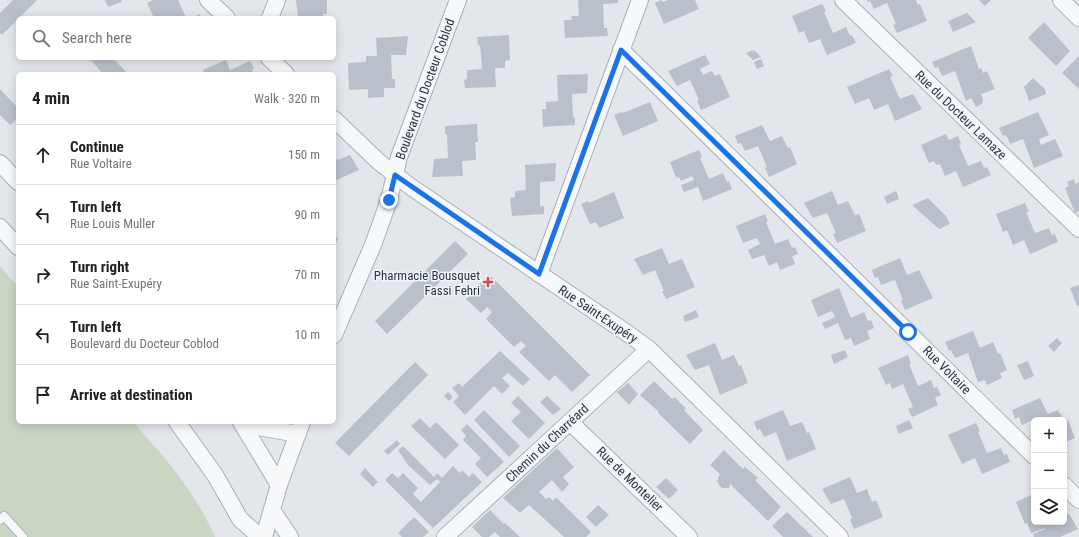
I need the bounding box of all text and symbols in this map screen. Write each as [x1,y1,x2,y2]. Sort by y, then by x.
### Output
search box [16,16,336,60]
street label: Boulevard du Docteur Coblod [392,16,458,162]
icon: search [30,27,52,49]
text: Search here [62,29,132,47]
street label: Rue du Docteur Lamaze [912,67,1010,163]
text: 4 min [32,88,70,108]
text: Walk · 320 m [254,91,320,106]
text: Continue [70,138,124,156]
icon: ahead [32,144,54,166]
text: 150 m [288,147,320,162]
text: Rue Voltaire [70,156,132,171]
route end [380,191,398,209]
text: Turn left [70,198,121,216]
icon: left [32,204,54,226]
text: 90 m [294,207,320,222]
text: Rue Louis Muller [70,216,155,231]
text: Turn right [70,258,129,276]
icon: right [32,264,54,286]
text: 70 m [294,267,320,282]
place label: Pharmacie Bousquet Fassi Fehri [374,268,480,298]
text: Rue Saint-Exupéry [70,276,162,291]
marker: Pharmacie Bousquet Fassi Fehri [483,277,493,287]
street label: Rue Saint-Exupéry [556,282,641,346]
text: Turn left [70,318,121,336]
route start [899,323,917,341]
icon: left [32,324,54,346]
text: 10 m [294,327,320,342]
text: Boulevard du Docteur Coblod [70,336,219,351]
street label: Rue Voltaire [920,343,974,397]
icon: arrive [32,384,54,406]
text: Arrive at destination [70,386,193,404]
street label: Chemin du Charréard [502,401,592,485]
map controls [1031,417,1067,525]
button: + [1031,417,1067,453]
street label: Rue de Montelier [594,444,666,514]
button: − [1031,453,1067,489]
button: layers [1031,489,1067,525]

